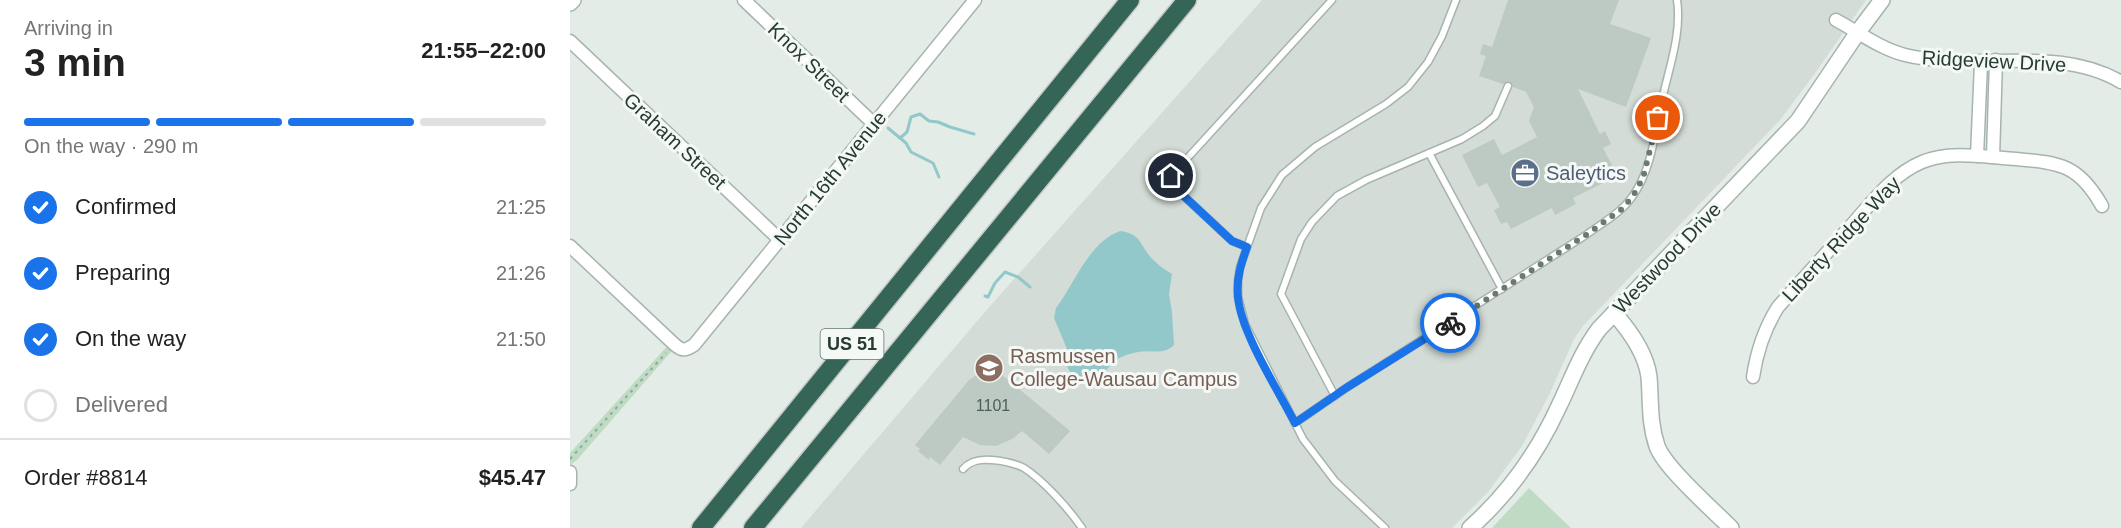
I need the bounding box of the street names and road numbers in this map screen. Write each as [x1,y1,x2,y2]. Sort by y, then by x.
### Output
street label: Knox Street [764,18,855,107]
street label: Ridgeview Drive [1921,46,2067,76]
street label: Graham Street [620,88,731,194]
street label: North 16th Avenue [769,107,891,249]
street label: Liberty Ridge Way [1777,172,1905,306]
street label: Westwood Drive [1609,198,1725,318]
road number: US 51 [820,329,884,359]

